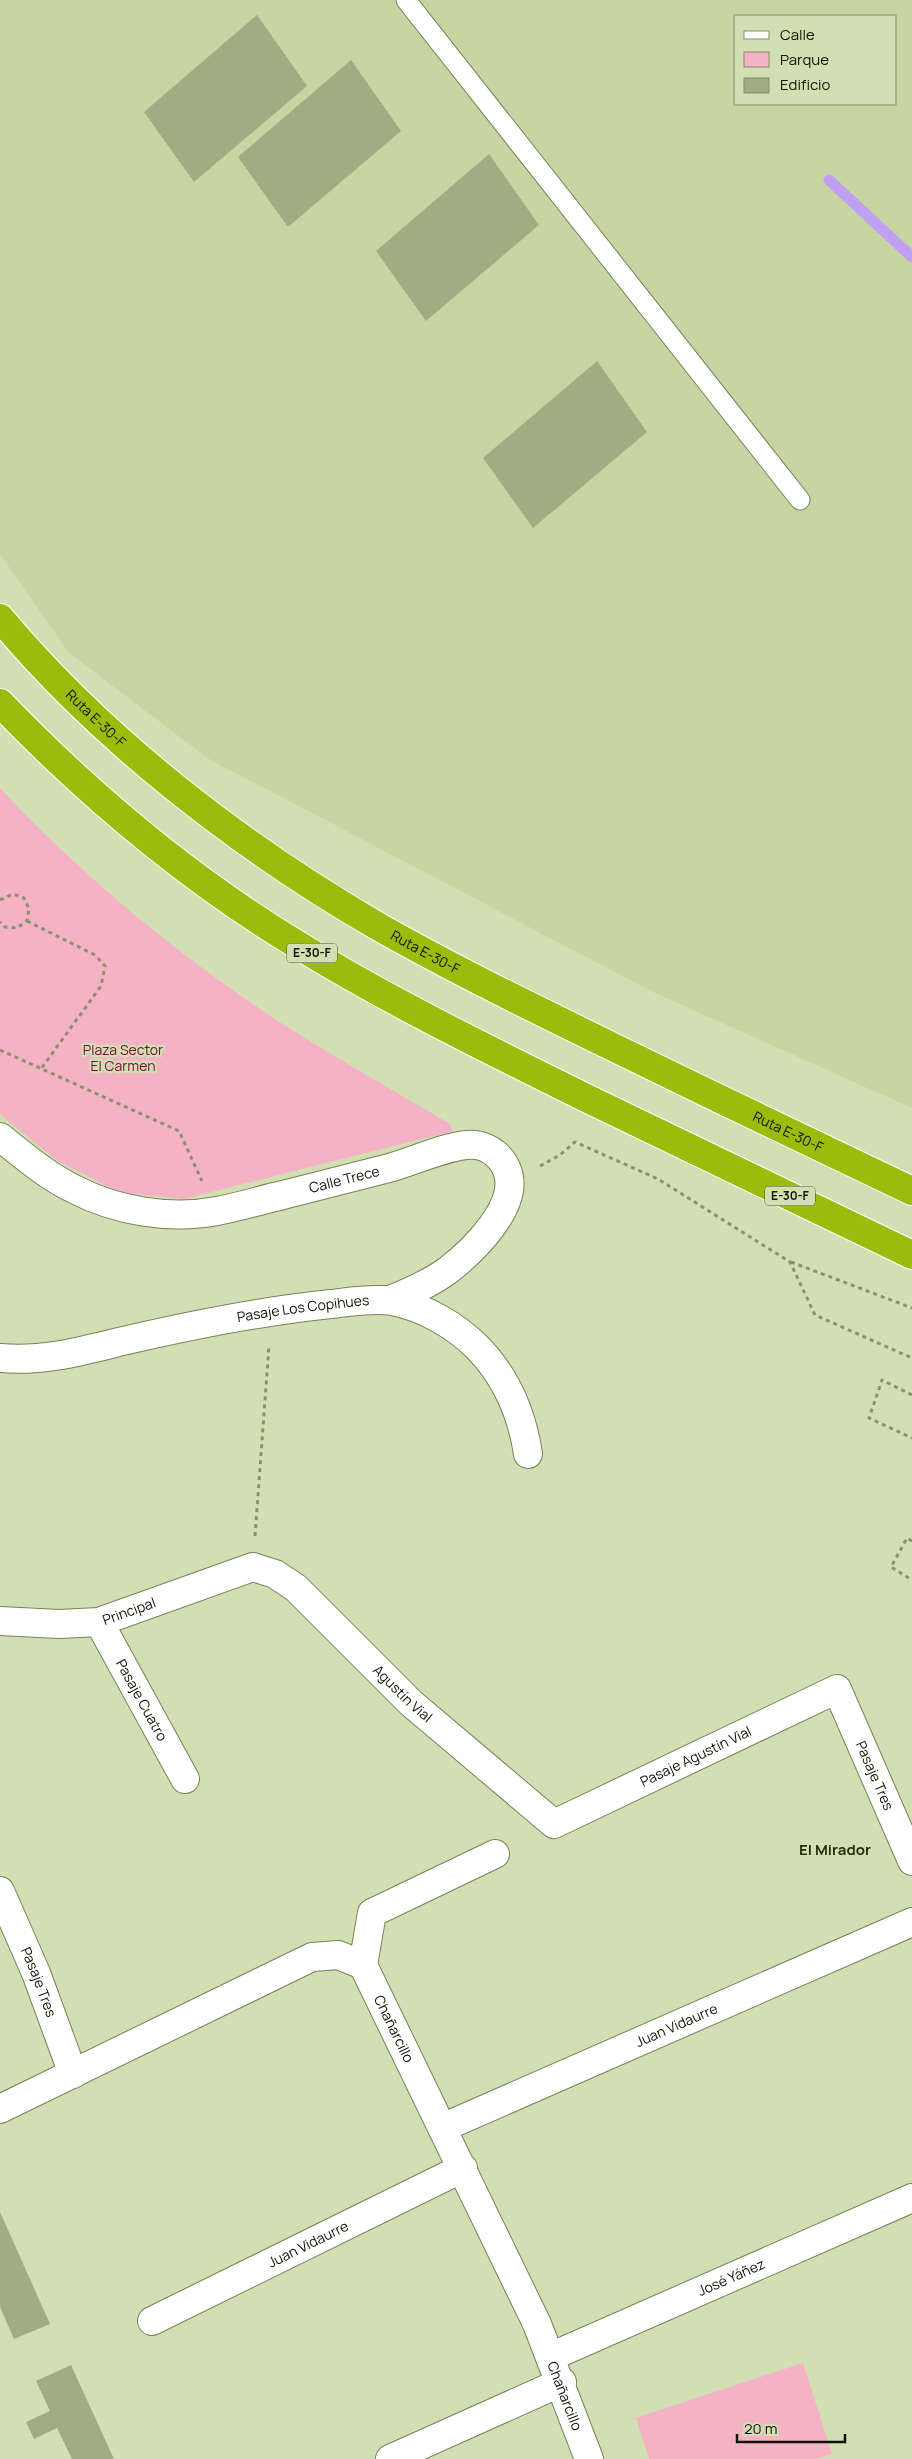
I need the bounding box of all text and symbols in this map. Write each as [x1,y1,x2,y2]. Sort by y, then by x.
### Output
legend [734,15,897,105]
text: Calle [780,24,815,45]
text: Parque [780,49,829,70]
text: Edificio [780,74,831,95]
street label: Ruta E-30-F [62,685,130,751]
street label: Ruta E-30-F [387,925,463,978]
road number: E-30-F [287,944,337,962]
park label: Plaza Sector El Carmen [83,1040,163,1075]
street label: Ruta E-30-F [750,1106,827,1156]
street label: Calle Trece [307,1161,381,1197]
road number: E-30-F [765,1186,815,1206]
street label: Pasaje Los Copihues [235,1290,370,1326]
street label: Principal [100,1593,158,1629]
street label: Pasaje Cuatro [112,1656,172,1744]
street label: Agustín Vial [369,1660,437,1726]
street label: Pasaje Agustín Vial [637,1721,754,1791]
street label: Pasaje Tres [852,1738,899,1813]
district label: El Mirador [799,1839,871,1860]
street label: Pasaje Tres [17,1944,61,2020]
street label: Chañarcillo [370,1992,419,2066]
street label: Juan Vidaurre [632,1998,720,2051]
street label: Juan Vidaurre [264,2216,351,2272]
street label: José Yáñez [695,2254,768,2300]
street label: Chañarcillo [543,2358,587,2433]
scale bar [737,2412,844,2444]
text: 20 m [744,2418,777,2439]

